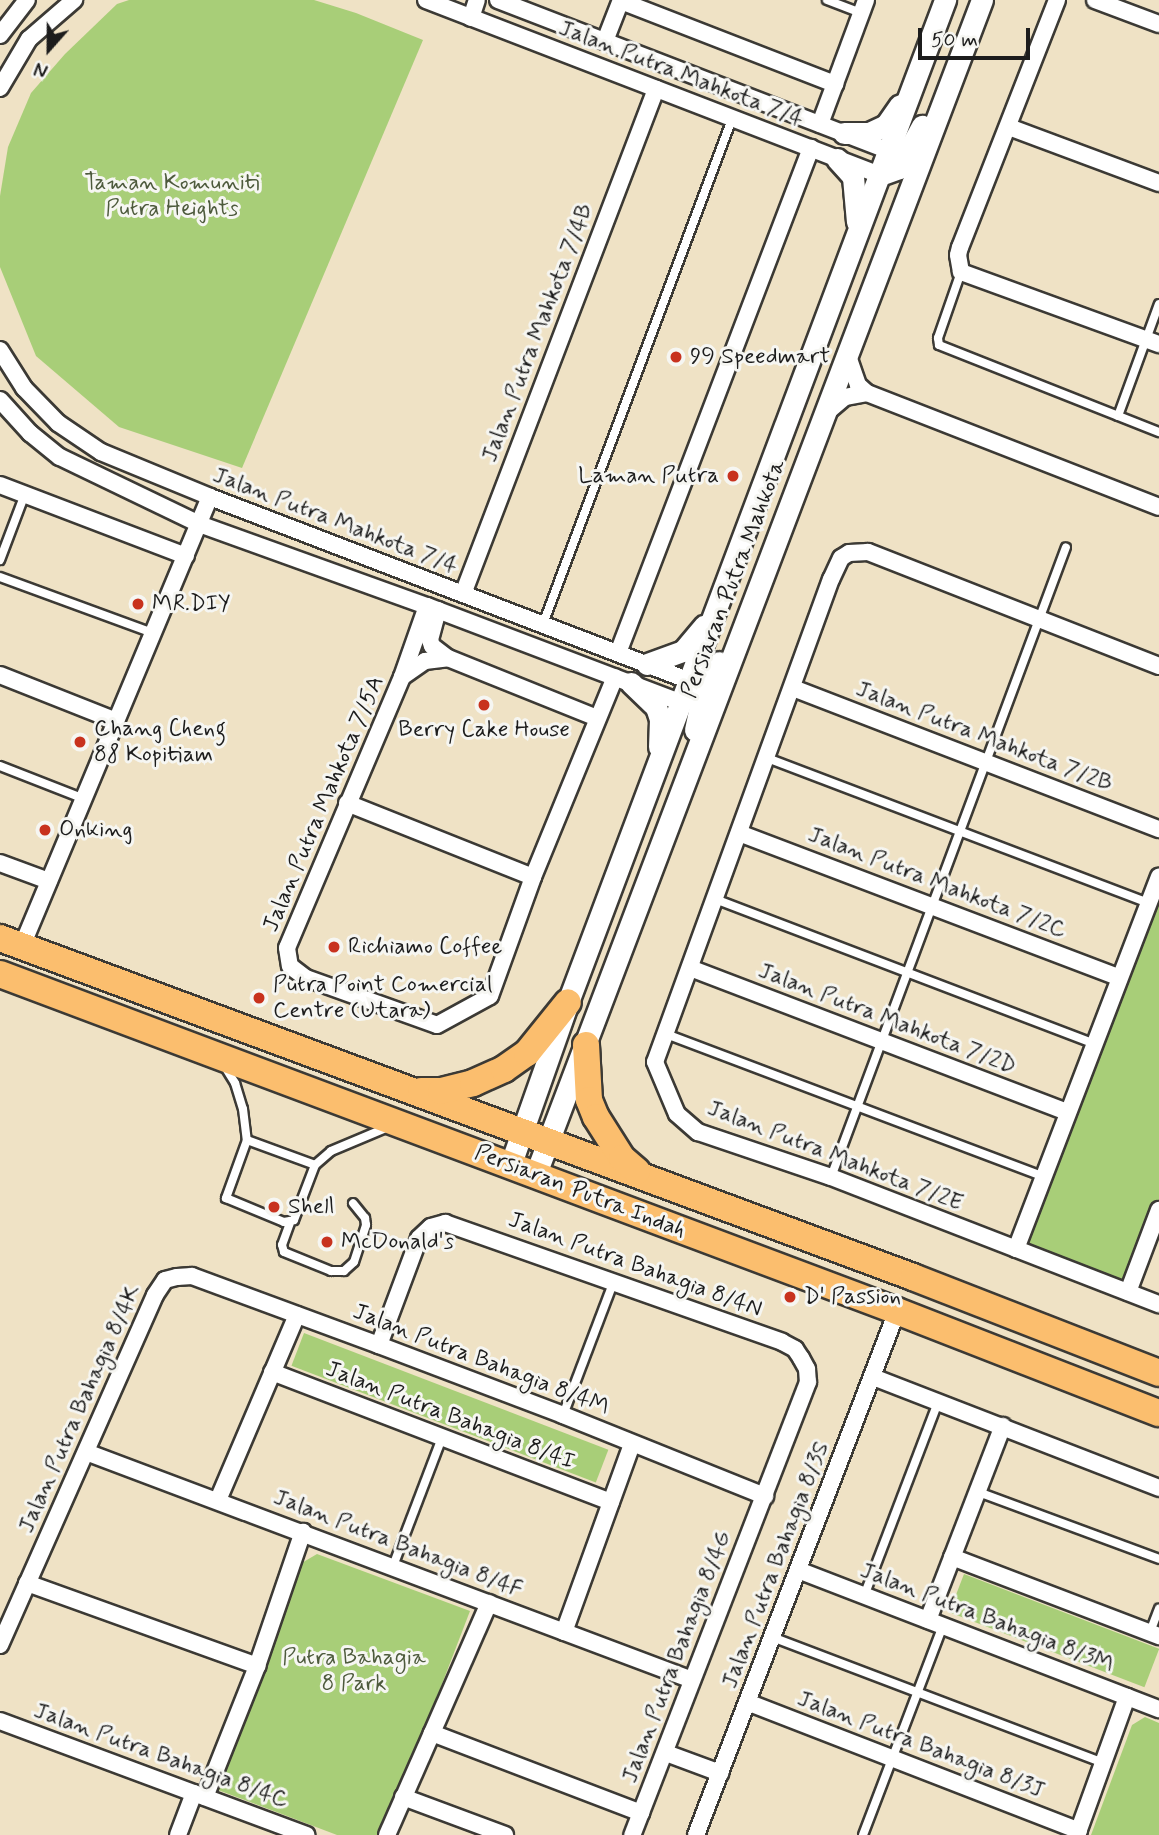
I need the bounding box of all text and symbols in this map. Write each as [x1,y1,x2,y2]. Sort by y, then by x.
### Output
north arrow [14,14,84,84]
scale bar [921,14,1033,58]
street label: Jalan Putra Mahkota 7/4 [555,15,807,133]
text: 50 m [931,26,978,54]
text: N [31,55,52,83]
park label: Taman Komuniti Putra Heights [85,169,259,223]
street label: Jalan Putra Mahkota 7/4B [476,200,600,466]
place label: 99 Speedmart [690,343,830,371]
marker: 99 Speedmart [668,349,684,365]
street label: Persiaran Putra Mahkota [676,457,792,701]
street label: Jalan Putra Mahkota 7/4 [209,462,461,580]
place label: Laman Putra [582,462,719,490]
marker: Laman Putra [725,468,741,484]
place label: MR.DIY [152,590,231,618]
marker: MR.DIY [130,596,146,612]
street label: Jalan Putra Mahkota 7/5A [258,672,390,936]
street label: Jalan Putra Mahkota 7/2B [852,675,1116,799]
marker: Berry Cake House [476,697,492,713]
place label: Chang Cheng 88 Kopitiam [94,715,236,769]
place label: Berry Cake House [396,716,572,744]
marker: Chang Cheng 88 Kopitiam [72,734,88,750]
place label: Onking [59,816,132,844]
street label: Jalan Putra Mahkota 7/2C [804,821,1070,945]
marker: Onking [37,822,53,838]
place label: Richiamo Coffee [348,933,505,961]
marker: Richiamo Coffee [326,939,342,955]
street label: Jalan Putra Mahkota 7/2D [755,957,1019,1081]
place label: Putra Point Comercial Centre (Utara) [273,971,491,1025]
marker: Putra Point Comercial Centre (Utara) [251,990,267,1006]
street label: Jalan Putra Mahkota 7/2E [704,1095,966,1217]
street label: Persiaran Putra Indah [473,1140,687,1244]
place label: Shell [288,1193,334,1221]
marker: Shell [266,1199,282,1215]
street label: Jalan Putra Bahagia 8/4N [506,1207,764,1323]
place label: McDonald's [341,1228,454,1256]
marker: McDonald's [319,1234,335,1250]
street label: Jalan Putra Bahagia 8/4K [14,1283,146,1535]
place label: D' Passion [804,1283,901,1311]
marker: D' Passion [782,1289,798,1305]
street label: Jalan Putra Bahagia 8/4M [351,1299,611,1421]
street label: Jalan Putra Bahagia 8/4I [323,1356,577,1476]
street label: Jalan Putra Bahagia 8/3S [717,1440,835,1690]
street label: Jalan Putra Bahagia 8/4F [271,1484,525,1604]
street label: Jalan Putra Bahagia 8/4G [617,1529,737,1785]
street label: Jalan Putra Bahagia 8/3M [858,1558,1116,1678]
park label: Putra Bahagia 8 Park [284,1644,424,1698]
street label: Jalan Putra Bahagia 8/3J [795,1686,1047,1804]
street label: Jalan Putra Bahagia 8/4C [32,1698,290,1814]

